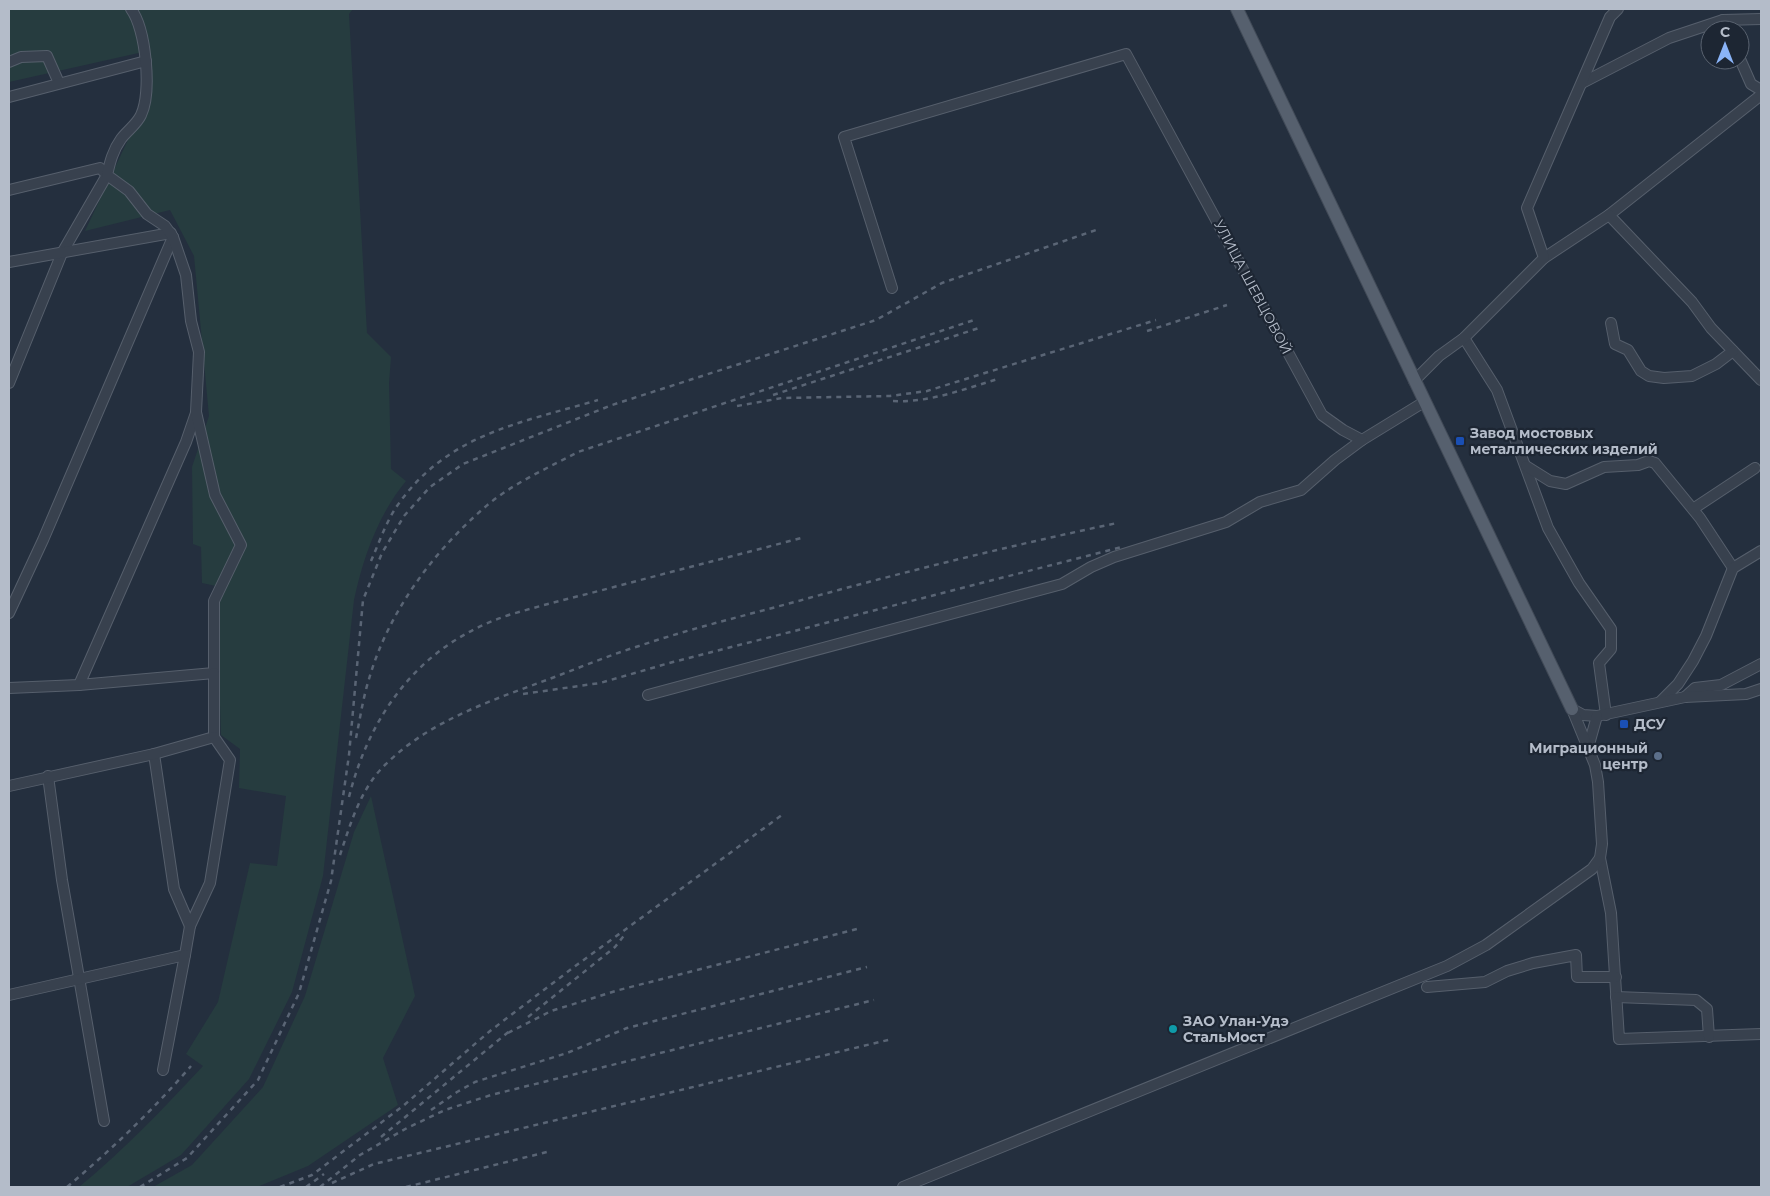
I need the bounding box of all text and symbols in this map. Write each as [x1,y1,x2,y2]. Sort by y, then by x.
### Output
north arrow [1700,20,1750,70]
text: С [1720,23,1730,41]
street label: УЛИЦА ШЕВЦОВОЙ [1210,217,1296,357]
place label: Завод мостовых металлических изделий [1469,424,1658,458]
marker: Завод мостовых металлических изделий [1454,435,1466,447]
place label: ДСУ [1634,715,1667,733]
marker: ДСУ [1618,718,1630,730]
place label: Миграционный центр [1529,739,1648,773]
marker: Миграционный центр [1652,750,1664,762]
place label: ЗАО Улан-Удэ СтальМост [1182,1012,1289,1046]
marker: ЗАО Улан-Удэ СтальМост [1167,1023,1179,1035]

